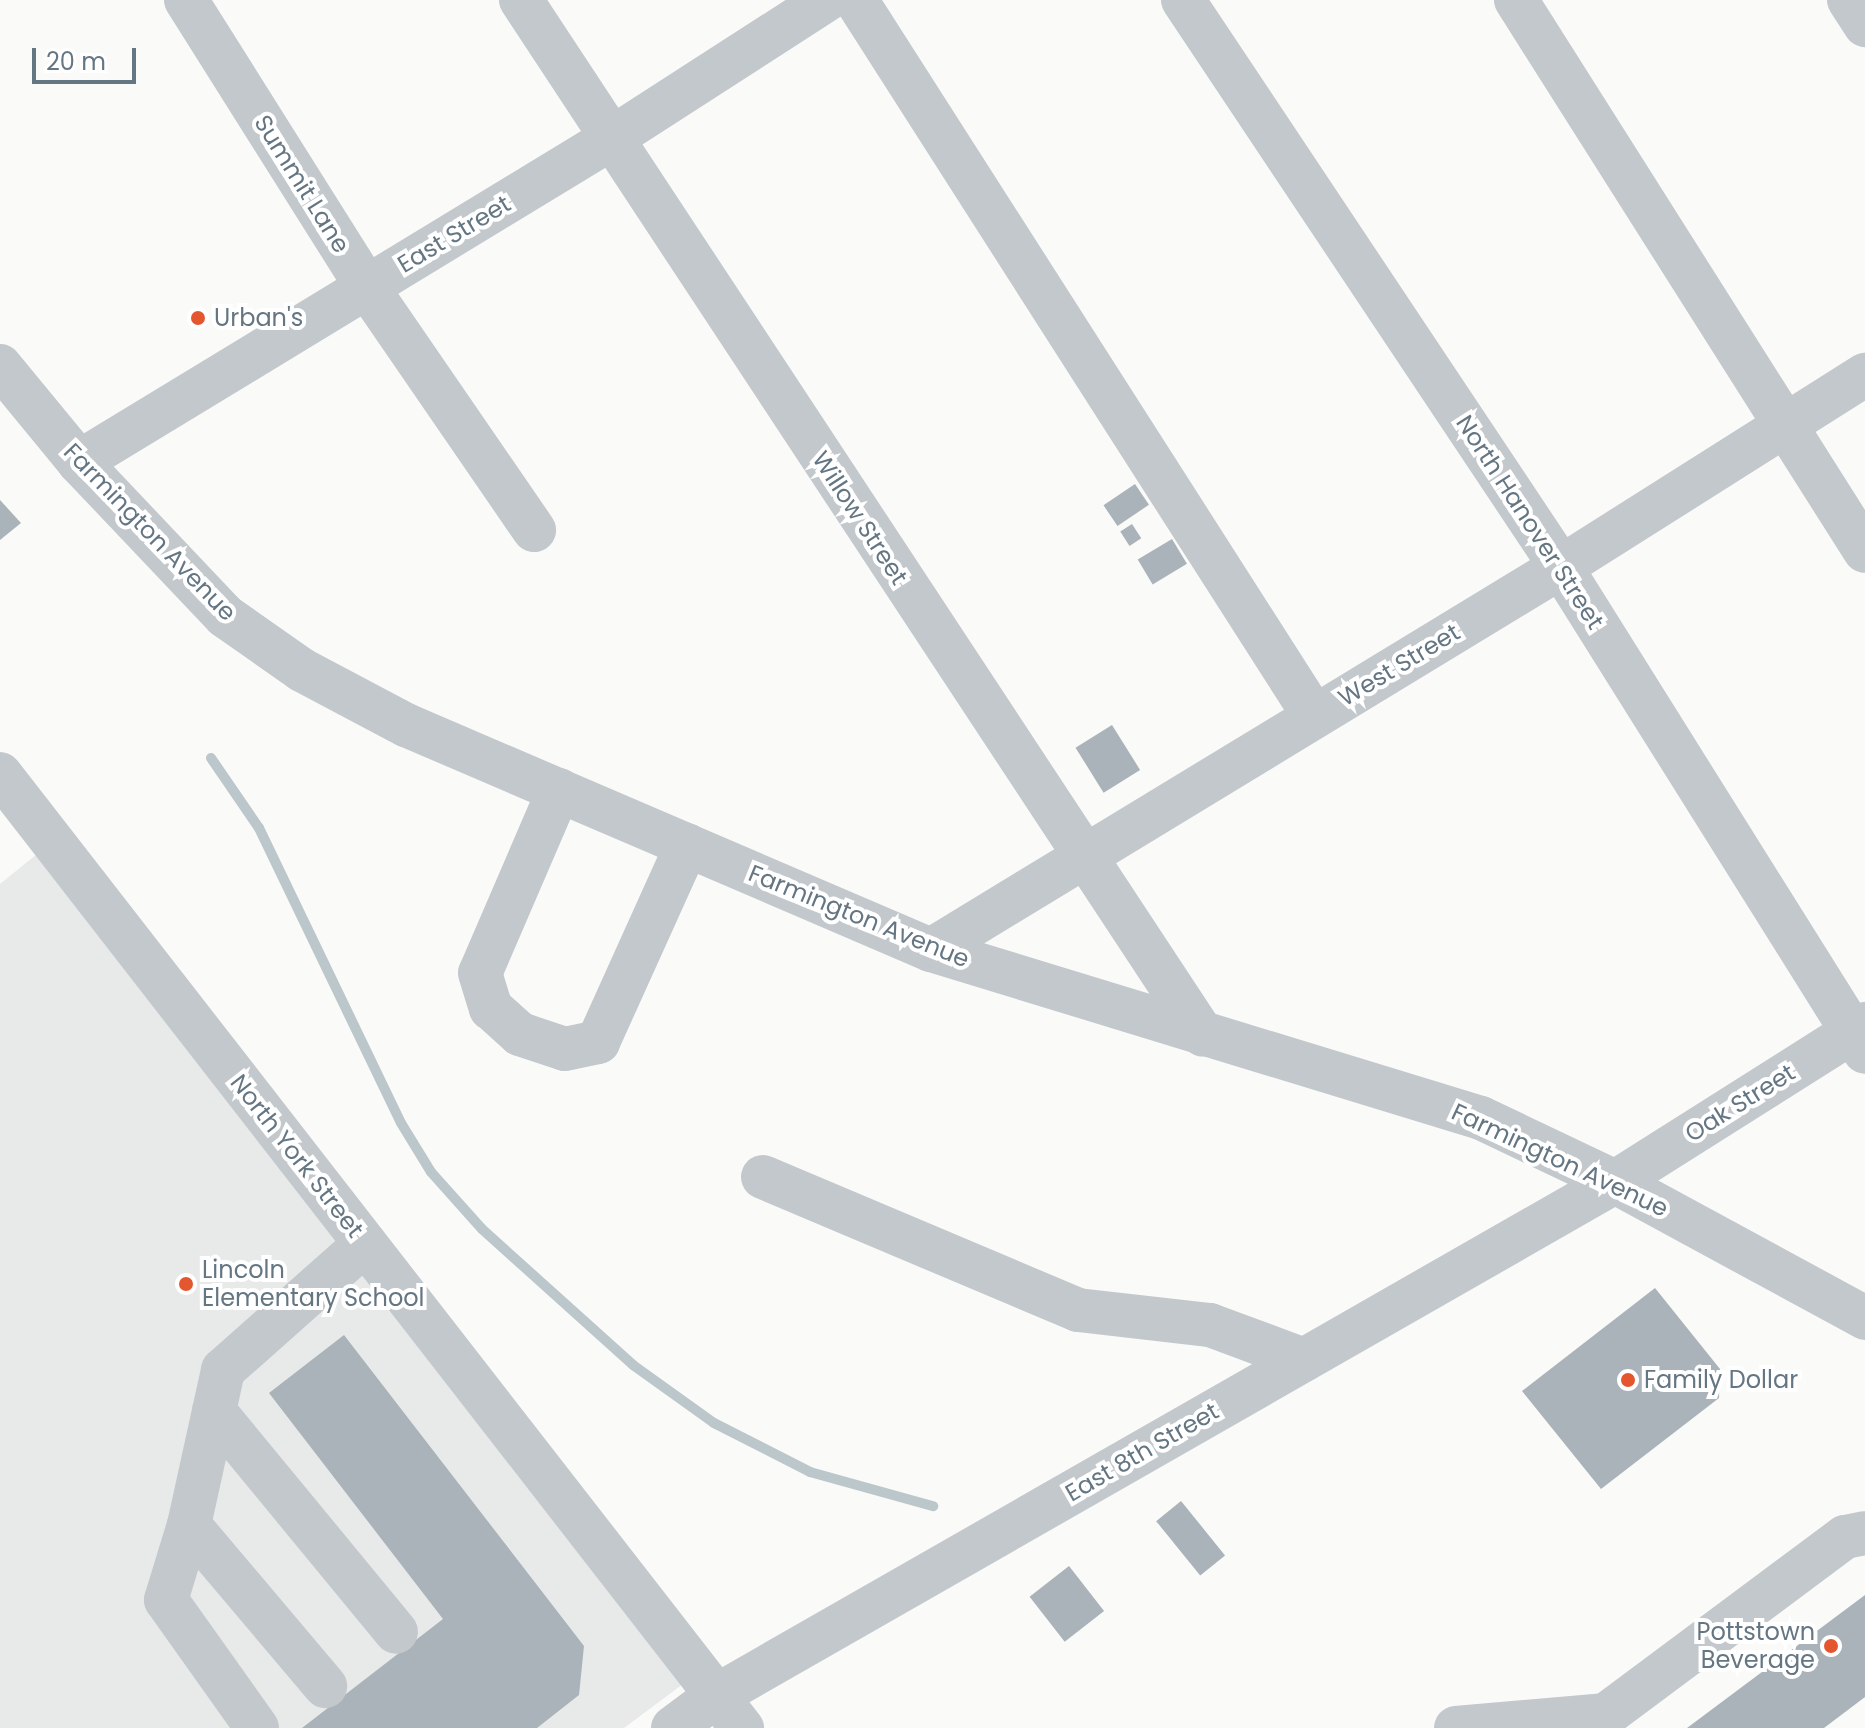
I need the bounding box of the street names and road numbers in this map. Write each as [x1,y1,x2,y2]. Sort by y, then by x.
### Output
street label: Summit Lane [248,110,356,258]
street label: East Street [392,189,516,279]
street label: North Hanover Street [1450,410,1610,634]
street label: Farmington Avenue [58,437,242,627]
street label: Willow Street [806,446,914,590]
street label: West Street [1333,618,1465,712]
street label: Farmington Avenue [744,859,974,973]
street label: Oak Street [1680,1058,1800,1148]
street label: North York Street [224,1069,370,1243]
street label: Farmington Avenue [1447,1097,1673,1223]
street label: East 8th Street [1060,1396,1224,1508]

